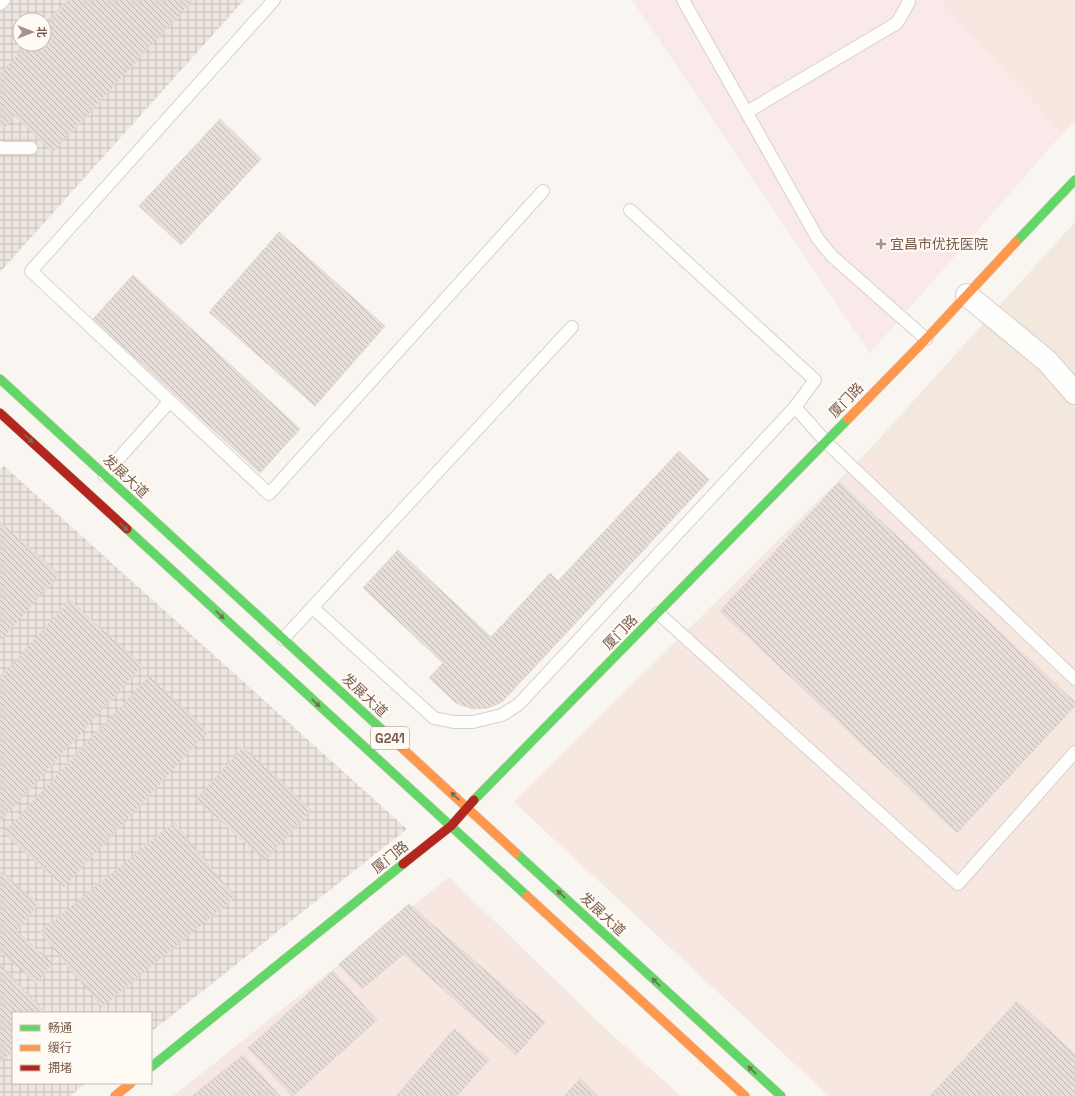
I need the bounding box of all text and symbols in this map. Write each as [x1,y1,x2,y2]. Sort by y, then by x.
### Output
north arrow [12,12,52,52]
text: 北 [35,27,49,38]
place label: 宜昌市优抚医院 [890,235,988,253]
marker: 宜昌市优抚医院 [875,238,887,250]
street label: 厦门路 [825,379,867,421]
one-way arrow [24,434,34,444]
street label: 发展大道 [99,450,153,502]
one-way arrow [120,522,129,531]
one-way arrow [215,610,225,620]
street label: 厦门路 [599,611,641,653]
street label: 发展大道 [338,669,392,721]
one-way arrow [311,698,321,708]
road number: G241 [371,727,409,749]
one-way arrow [449,792,460,801]
street label: 厦门路 [368,837,412,877]
street label: 发展大道 [576,888,630,940]
one-way arrow [556,890,565,899]
one-way arrow [651,977,662,986]
legend [12,1012,152,1084]
text: 畅通 [48,1020,72,1036]
text: 缓行 [48,1040,72,1056]
text: 拥堵 [48,1060,72,1076]
one-way arrow [747,1065,757,1074]

